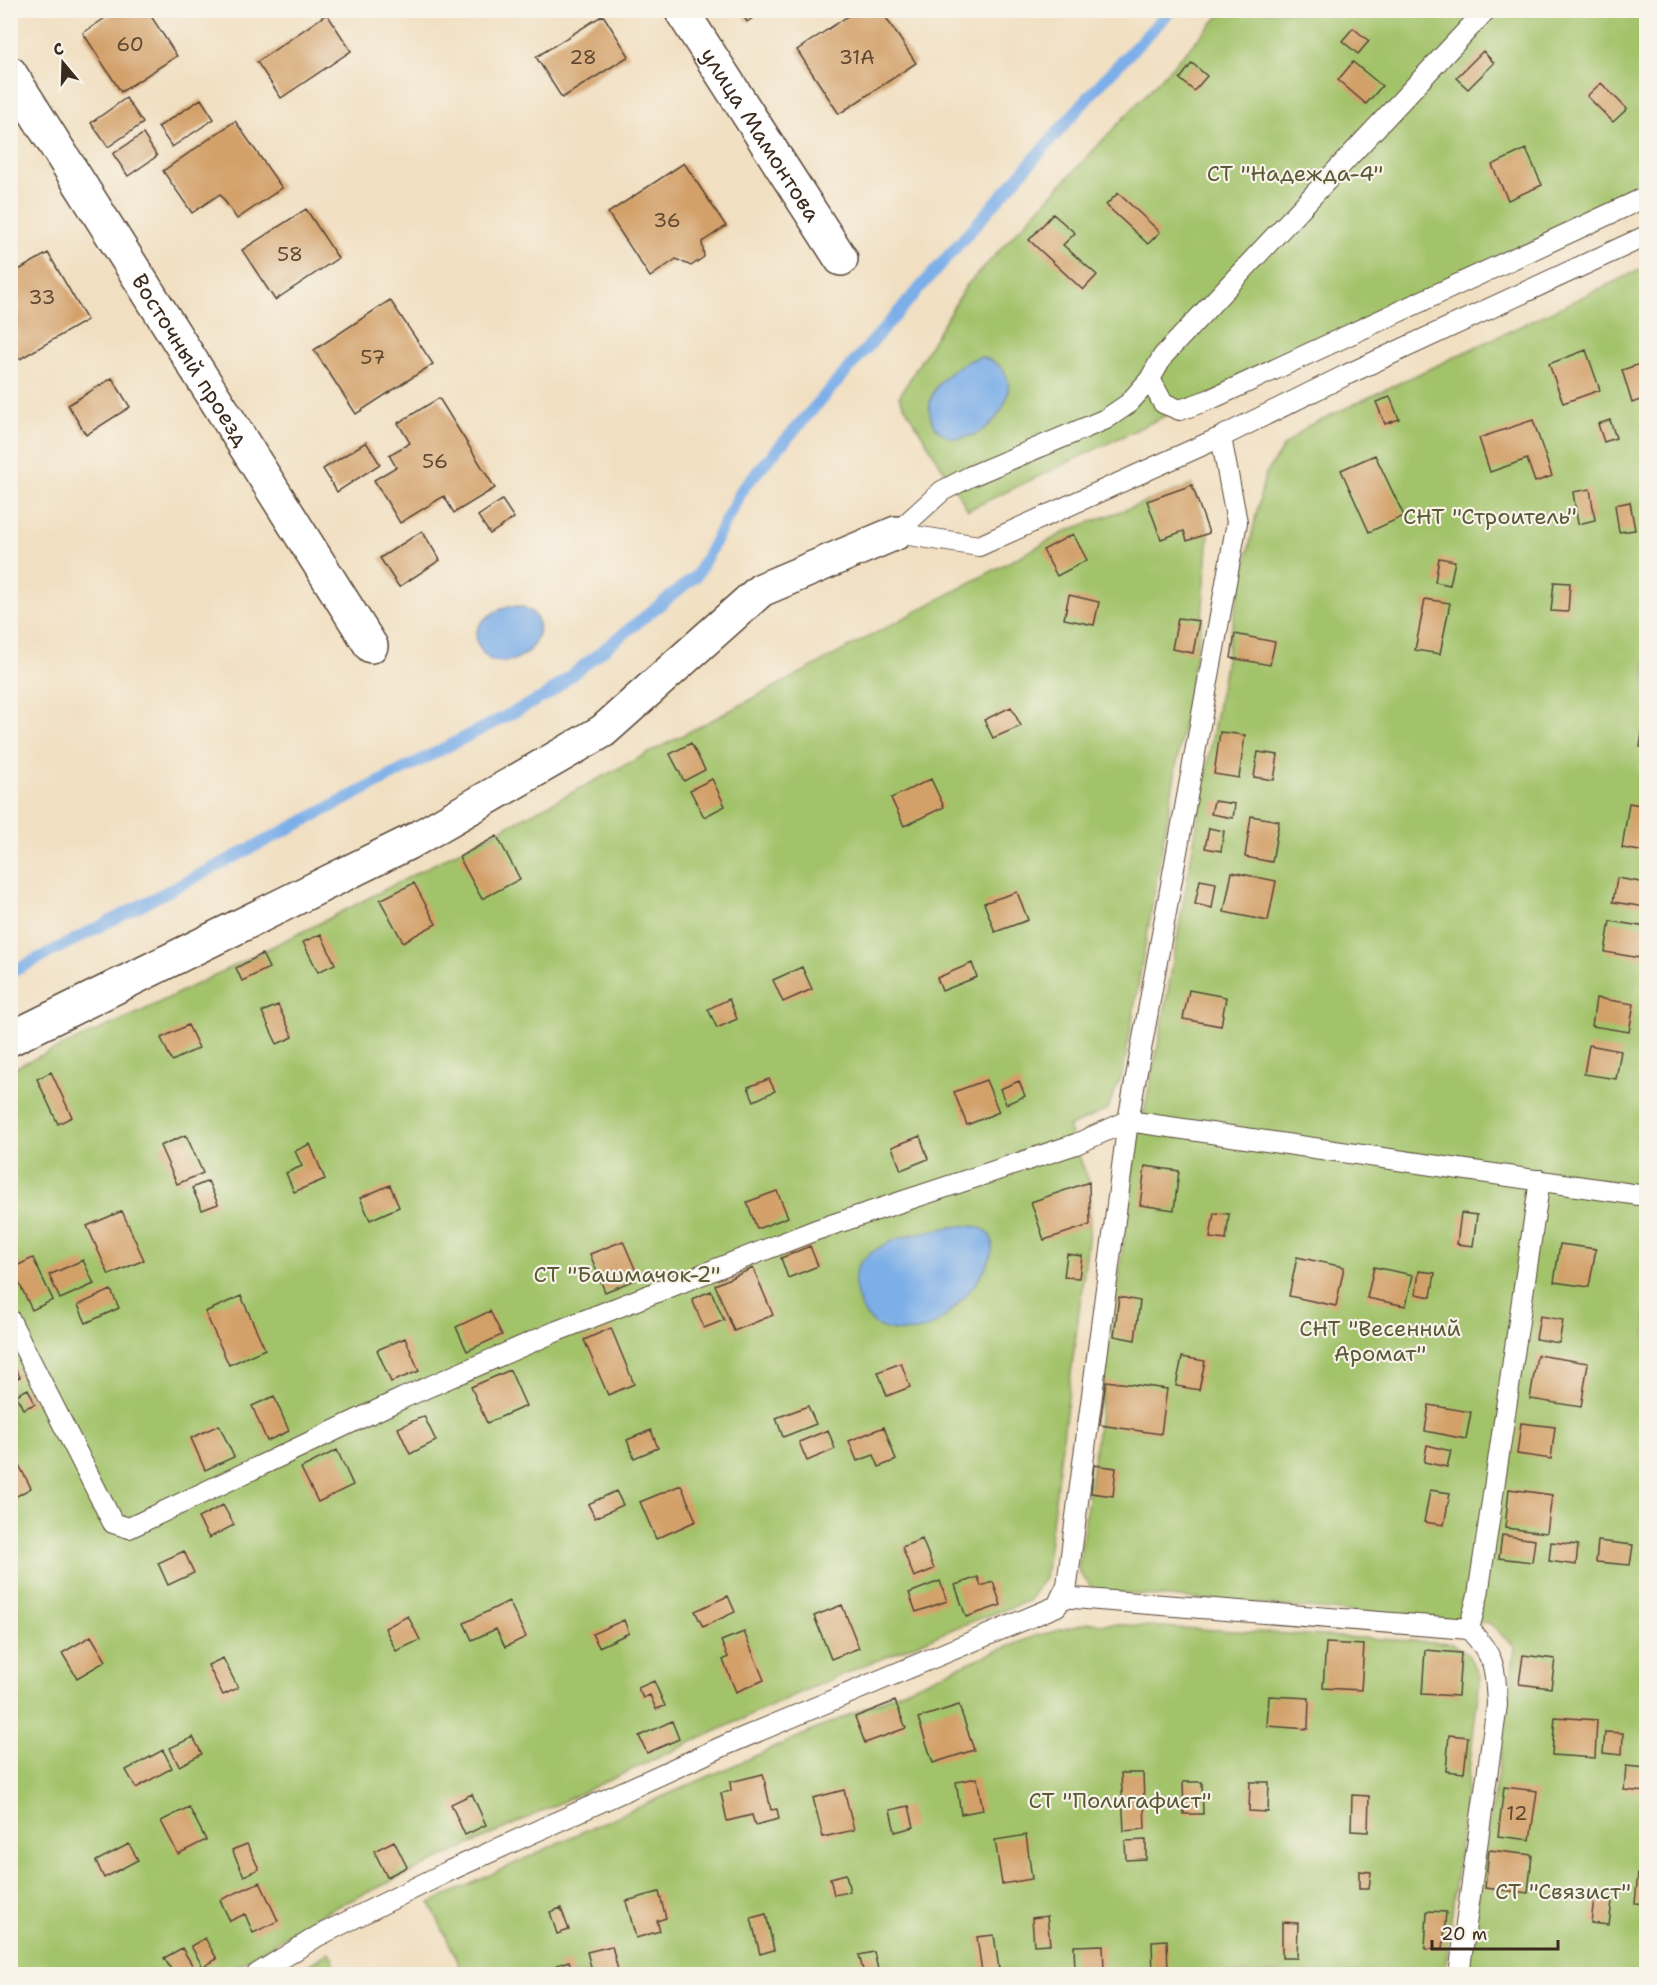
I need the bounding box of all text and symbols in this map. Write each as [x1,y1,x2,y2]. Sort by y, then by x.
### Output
house number: 60 [116,31,144,57]
north arrow [33,33,93,93]
text: С [50,38,67,61]
street label: улица Мамонтова [694,42,828,227]
house number: 28 [569,44,597,70]
house number: 31А [839,44,875,70]
park label: СТ "Надежда-4" [1207,159,1383,188]
house number: 36 [653,207,681,233]
house number: 58 [277,241,303,267]
street label: Восточный проезд [126,268,256,452]
house number: 33 [29,284,55,310]
house number: 57 [360,344,386,370]
house number: 56 [422,448,448,474]
park label: СНТ "Строитель" [1403,502,1577,531]
park label: СТ "Башмачок-2" [533,1260,721,1289]
park label: СНТ "Весенний Аромат" [1299,1314,1461,1368]
park label: СТ "Полигафист" [1029,1786,1211,1815]
house number: 12 [1506,1800,1528,1826]
park label: СТ "Связист" [1495,1877,1631,1906]
scale bar [1432,1913,1558,1951]
text: 20 m [1441,1922,1487,1946]

